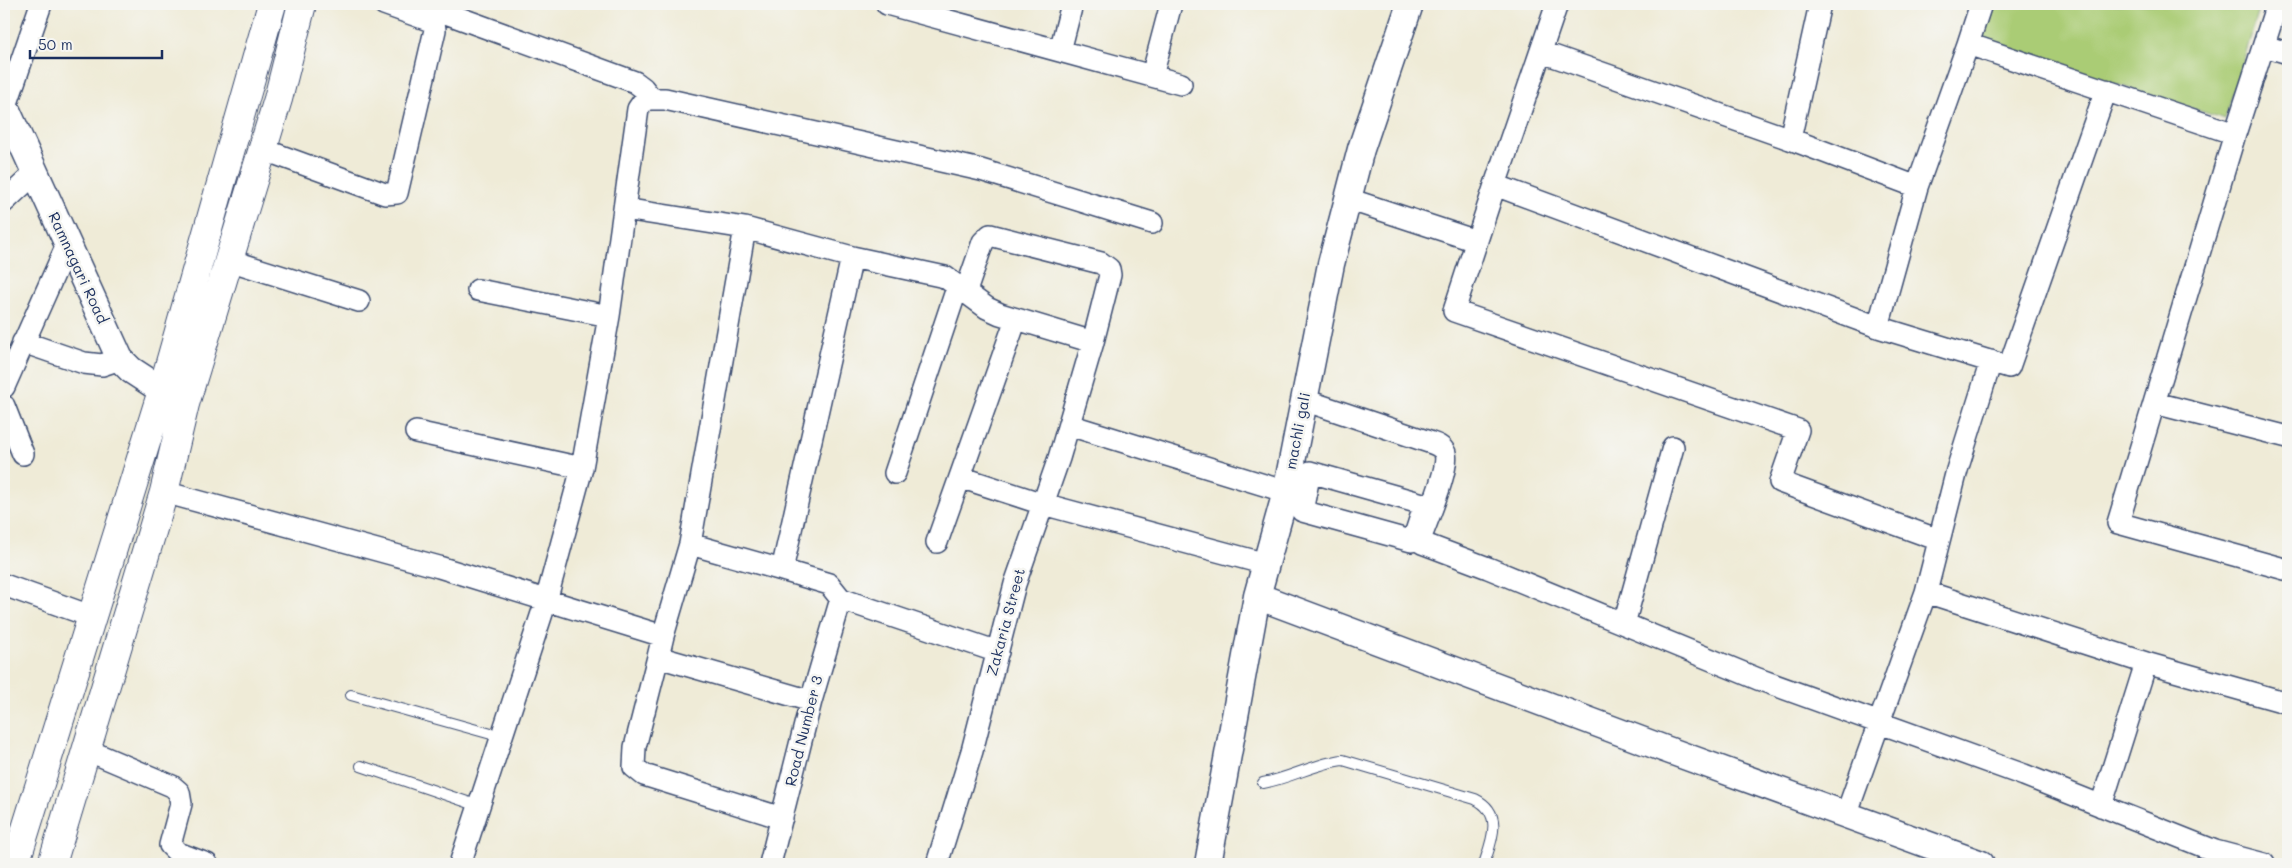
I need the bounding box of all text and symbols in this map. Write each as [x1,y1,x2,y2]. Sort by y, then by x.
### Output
scale bar [30,28,162,60]
text: 50 m [38,34,73,54]
street label: Ramnagari Road [44,209,114,327]
street label: machli gali [1280,391,1314,471]
street label: Zakaria Street [981,566,1029,678]
street label: Road Number 3 [780,673,826,788]

